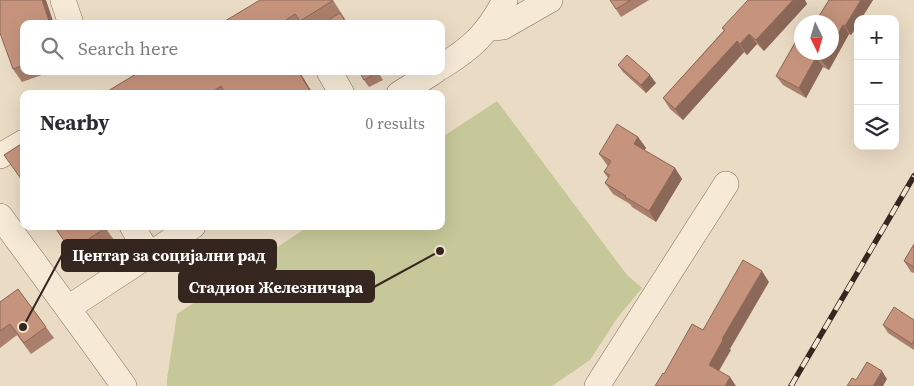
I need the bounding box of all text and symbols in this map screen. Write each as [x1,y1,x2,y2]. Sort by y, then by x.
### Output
north arrow [794,15,839,60]
map controls [854,15,899,150]
button: + [854,15,899,60]
search box [20,20,445,75]
icon: search [38,34,66,62]
text: Search here [78,35,178,61]
button: − [854,60,899,105]
button: layers [854,105,899,150]
text: Nearby [40,108,110,137]
text: 0 results [365,112,425,134]
callout: Центар за социјални рад [62,240,276,271]
text: Центар за социјални рад [72,244,266,266]
callout: Стадион Железничара [179,271,374,302]
text: Стадион Железничара [189,276,364,298]

